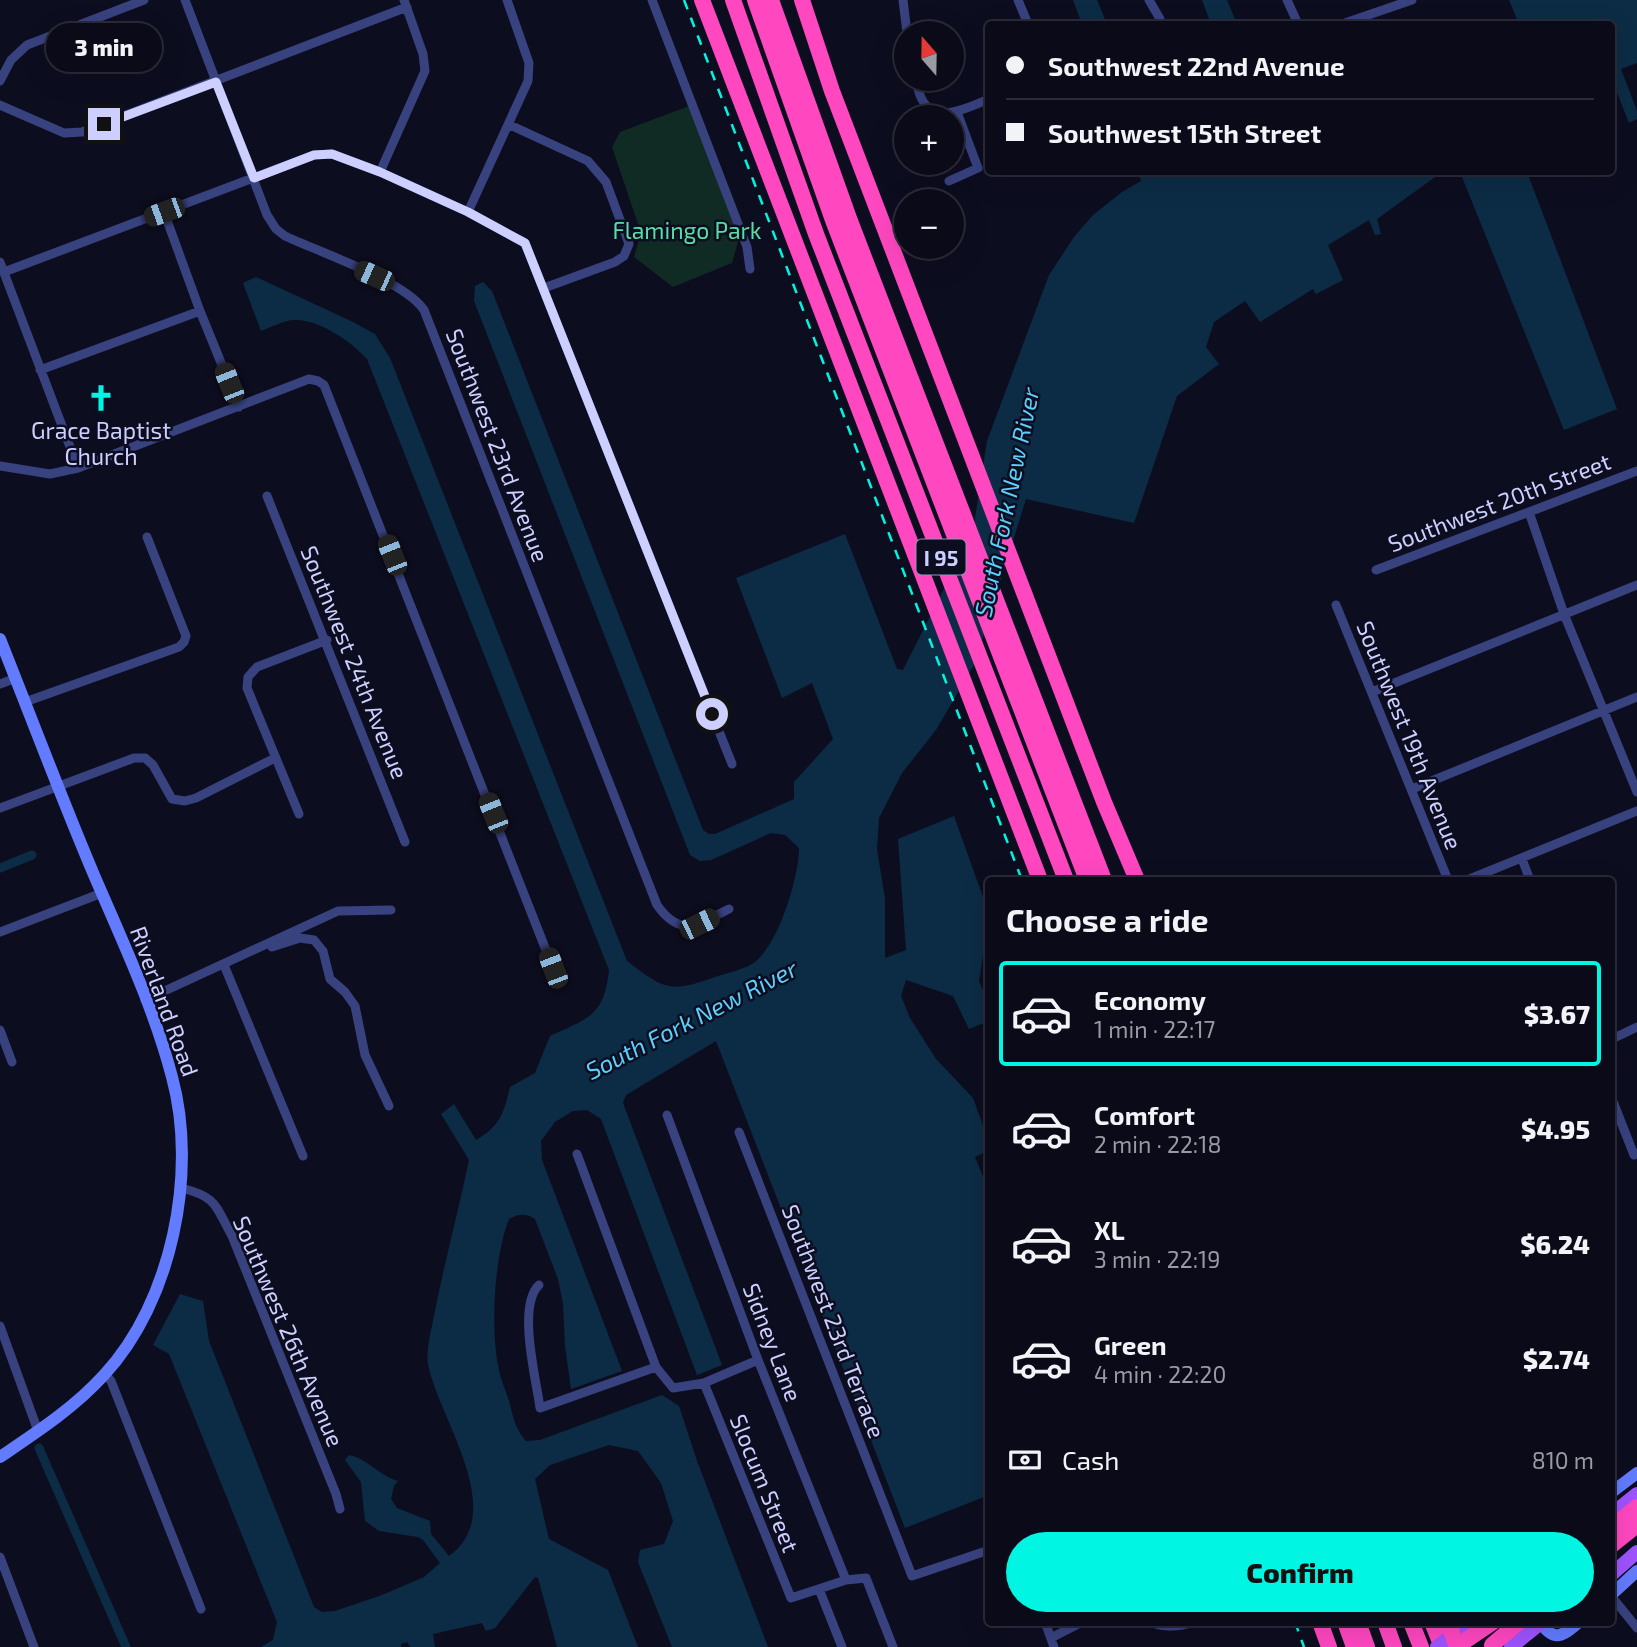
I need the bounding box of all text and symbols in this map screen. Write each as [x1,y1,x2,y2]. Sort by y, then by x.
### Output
north arrow [894,21,964,91]
map controls [894,21,964,259]
callout: 3 min [46,23,162,72]
text: 3 min [74,33,134,61]
text: Southwest 22nd Avenue [1048,50,1345,81]
button: + [894,105,964,175]
route end [88,108,120,140]
text: Southwest 15th Street [1048,117,1321,148]
button: − [894,189,964,259]
car [141,195,188,229]
park label: Flamingo Park [612,216,762,244]
car [351,258,398,294]
street label: Southwest 23rd Avenue [441,324,555,566]
car [212,360,247,406]
church icon: Grace Baptist Church [86,383,116,413]
water label: South Fork New River [968,384,1045,619]
place label: Grace Baptist Church [31,416,171,470]
street label: Southwest 20th Street [1384,447,1614,557]
car [375,532,410,578]
road number: I 95 [916,540,965,574]
street label: Southwest 24th Avenue [295,541,415,783]
street label: Southwest 19th Avenue [1351,617,1469,853]
route start [696,698,728,730]
car [476,790,511,836]
text: Choose a ride [1006,900,1209,938]
car [676,905,723,943]
street label: Riverland Road [125,922,205,1080]
car [536,945,571,991]
water label: South Fork New River [580,953,802,1085]
icon: car [1010,982,1073,1045]
text: Economy [1094,984,1206,1015]
text: $3.67 [1524,998,1590,1029]
text: 1 min · 22:17 [1094,1015,1215,1043]
icon: car [1010,1097,1073,1160]
text: Comfort [1094,1099,1195,1130]
text: $4.95 [1521,1113,1590,1144]
text: 2 min · 22:18 [1094,1130,1221,1158]
street label: Southwest 23rd Terrace [776,1200,892,1442]
street label: Southwest 26th Avenue [228,1211,350,1451]
icon: car [1010,1212,1073,1275]
text: XL [1094,1214,1125,1245]
text: $6.24 [1520,1228,1590,1259]
text: 3 min · 22:19 [1094,1245,1220,1273]
street label: Sidney Lane [738,1279,808,1405]
icon: car [1010,1327,1073,1390]
text: Green [1094,1329,1167,1360]
text: $2.74 [1523,1343,1590,1374]
text: 4 min · 22:20 [1094,1360,1226,1388]
street label: Slocum Street [725,1410,805,1556]
icon: cash [1006,1441,1044,1479]
text: Cash [1062,1444,1119,1475]
text: 810 m [1532,1446,1594,1474]
button: Confirm [1006,1532,1594,1612]

